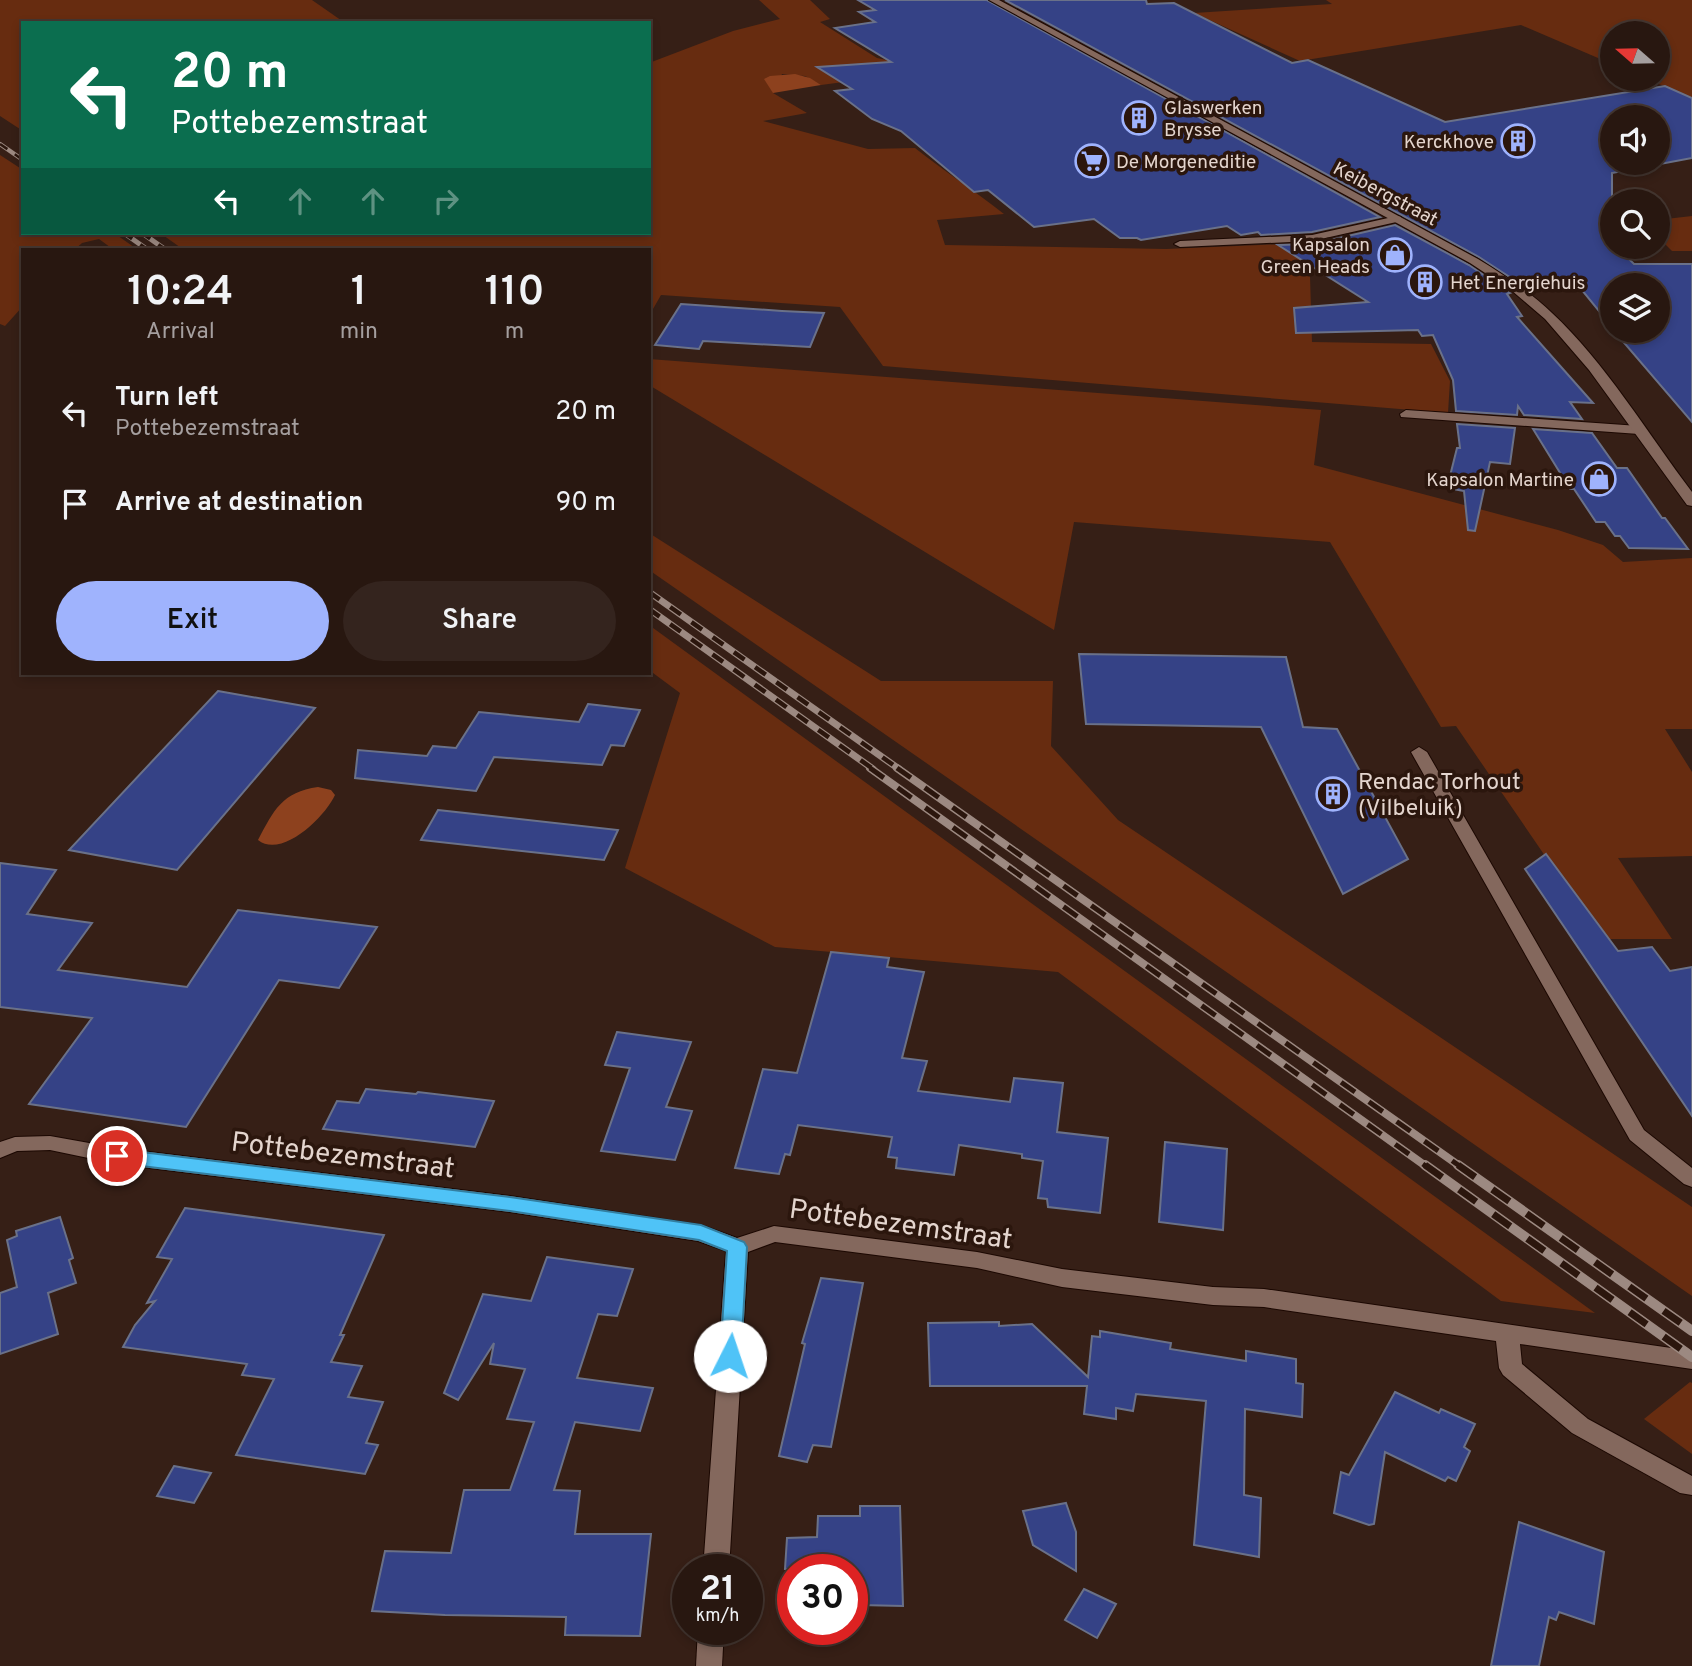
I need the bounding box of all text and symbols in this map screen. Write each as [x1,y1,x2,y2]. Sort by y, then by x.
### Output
north arrow [1600,21,1670,91]
map controls [1600,21,1670,343]
text: 20 m [171,44,288,106]
icon: left [56,49,147,140]
place label: Glaswerken Brysse [1164,97,1263,143]
building icon: Glaswerken Brysse [1120,99,1158,137]
text: Pottebezemstraat [171,105,428,145]
button: sound [1600,105,1670,175]
building icon: Kerckhove [1499,122,1537,160]
place label: Kerckhove [1404,131,1494,155]
supermarket icon: De Morgeneditie [1073,142,1111,180]
place label: De Morgeneditie [1116,151,1256,175]
street label: Keibergstraat [1329,157,1442,232]
icon: left [208,182,246,220]
icon: ahead [281,182,319,220]
icon: ahead [354,182,392,220]
icon: right [427,182,465,220]
button: search [1600,189,1670,259]
place label: Kapsalon Green Heads [1261,234,1370,280]
shop icon: Kapsalon Green Heads [1376,236,1414,274]
building icon: Het Energiehuis [1406,263,1444,301]
text: 10:24 [127,267,233,320]
text: 1 [351,267,367,320]
text: 110 [484,267,545,320]
place label: Het Energiehuis [1450,272,1586,296]
button: layers [1600,273,1670,343]
text: Arrival [146,318,215,347]
text: min [340,318,378,347]
text: m [505,318,524,347]
text: Turn left [115,382,219,415]
icon: left [56,394,94,432]
text: 20 m [555,396,616,429]
text: Pottebezemstraat [115,415,300,444]
shop icon: Kapsalon Martine [1580,460,1618,498]
place label: Kapsalon Martine [1426,469,1574,493]
icon: arrive [56,485,94,523]
text: Arrive at destination [115,487,363,520]
text: 90 m [556,487,616,520]
button: Exit [56,581,329,661]
button: Share [343,581,616,661]
place label: Rendac Torhout (Vilbeluik) [1358,769,1521,824]
building icon: Rendac Torhout (Vilbeluik) [1314,775,1352,813]
street label: Pottebezemstraat [229,1125,456,1189]
pin [87,1126,147,1186]
icon: arrive [98,1137,136,1175]
street label: Pottebezemstraat [787,1192,1014,1259]
position arrow [693,1319,767,1393]
speed limit sign: 30 [777,1554,868,1645]
text: 21 [700,1568,735,1612]
text: km/h [696,1605,739,1628]

